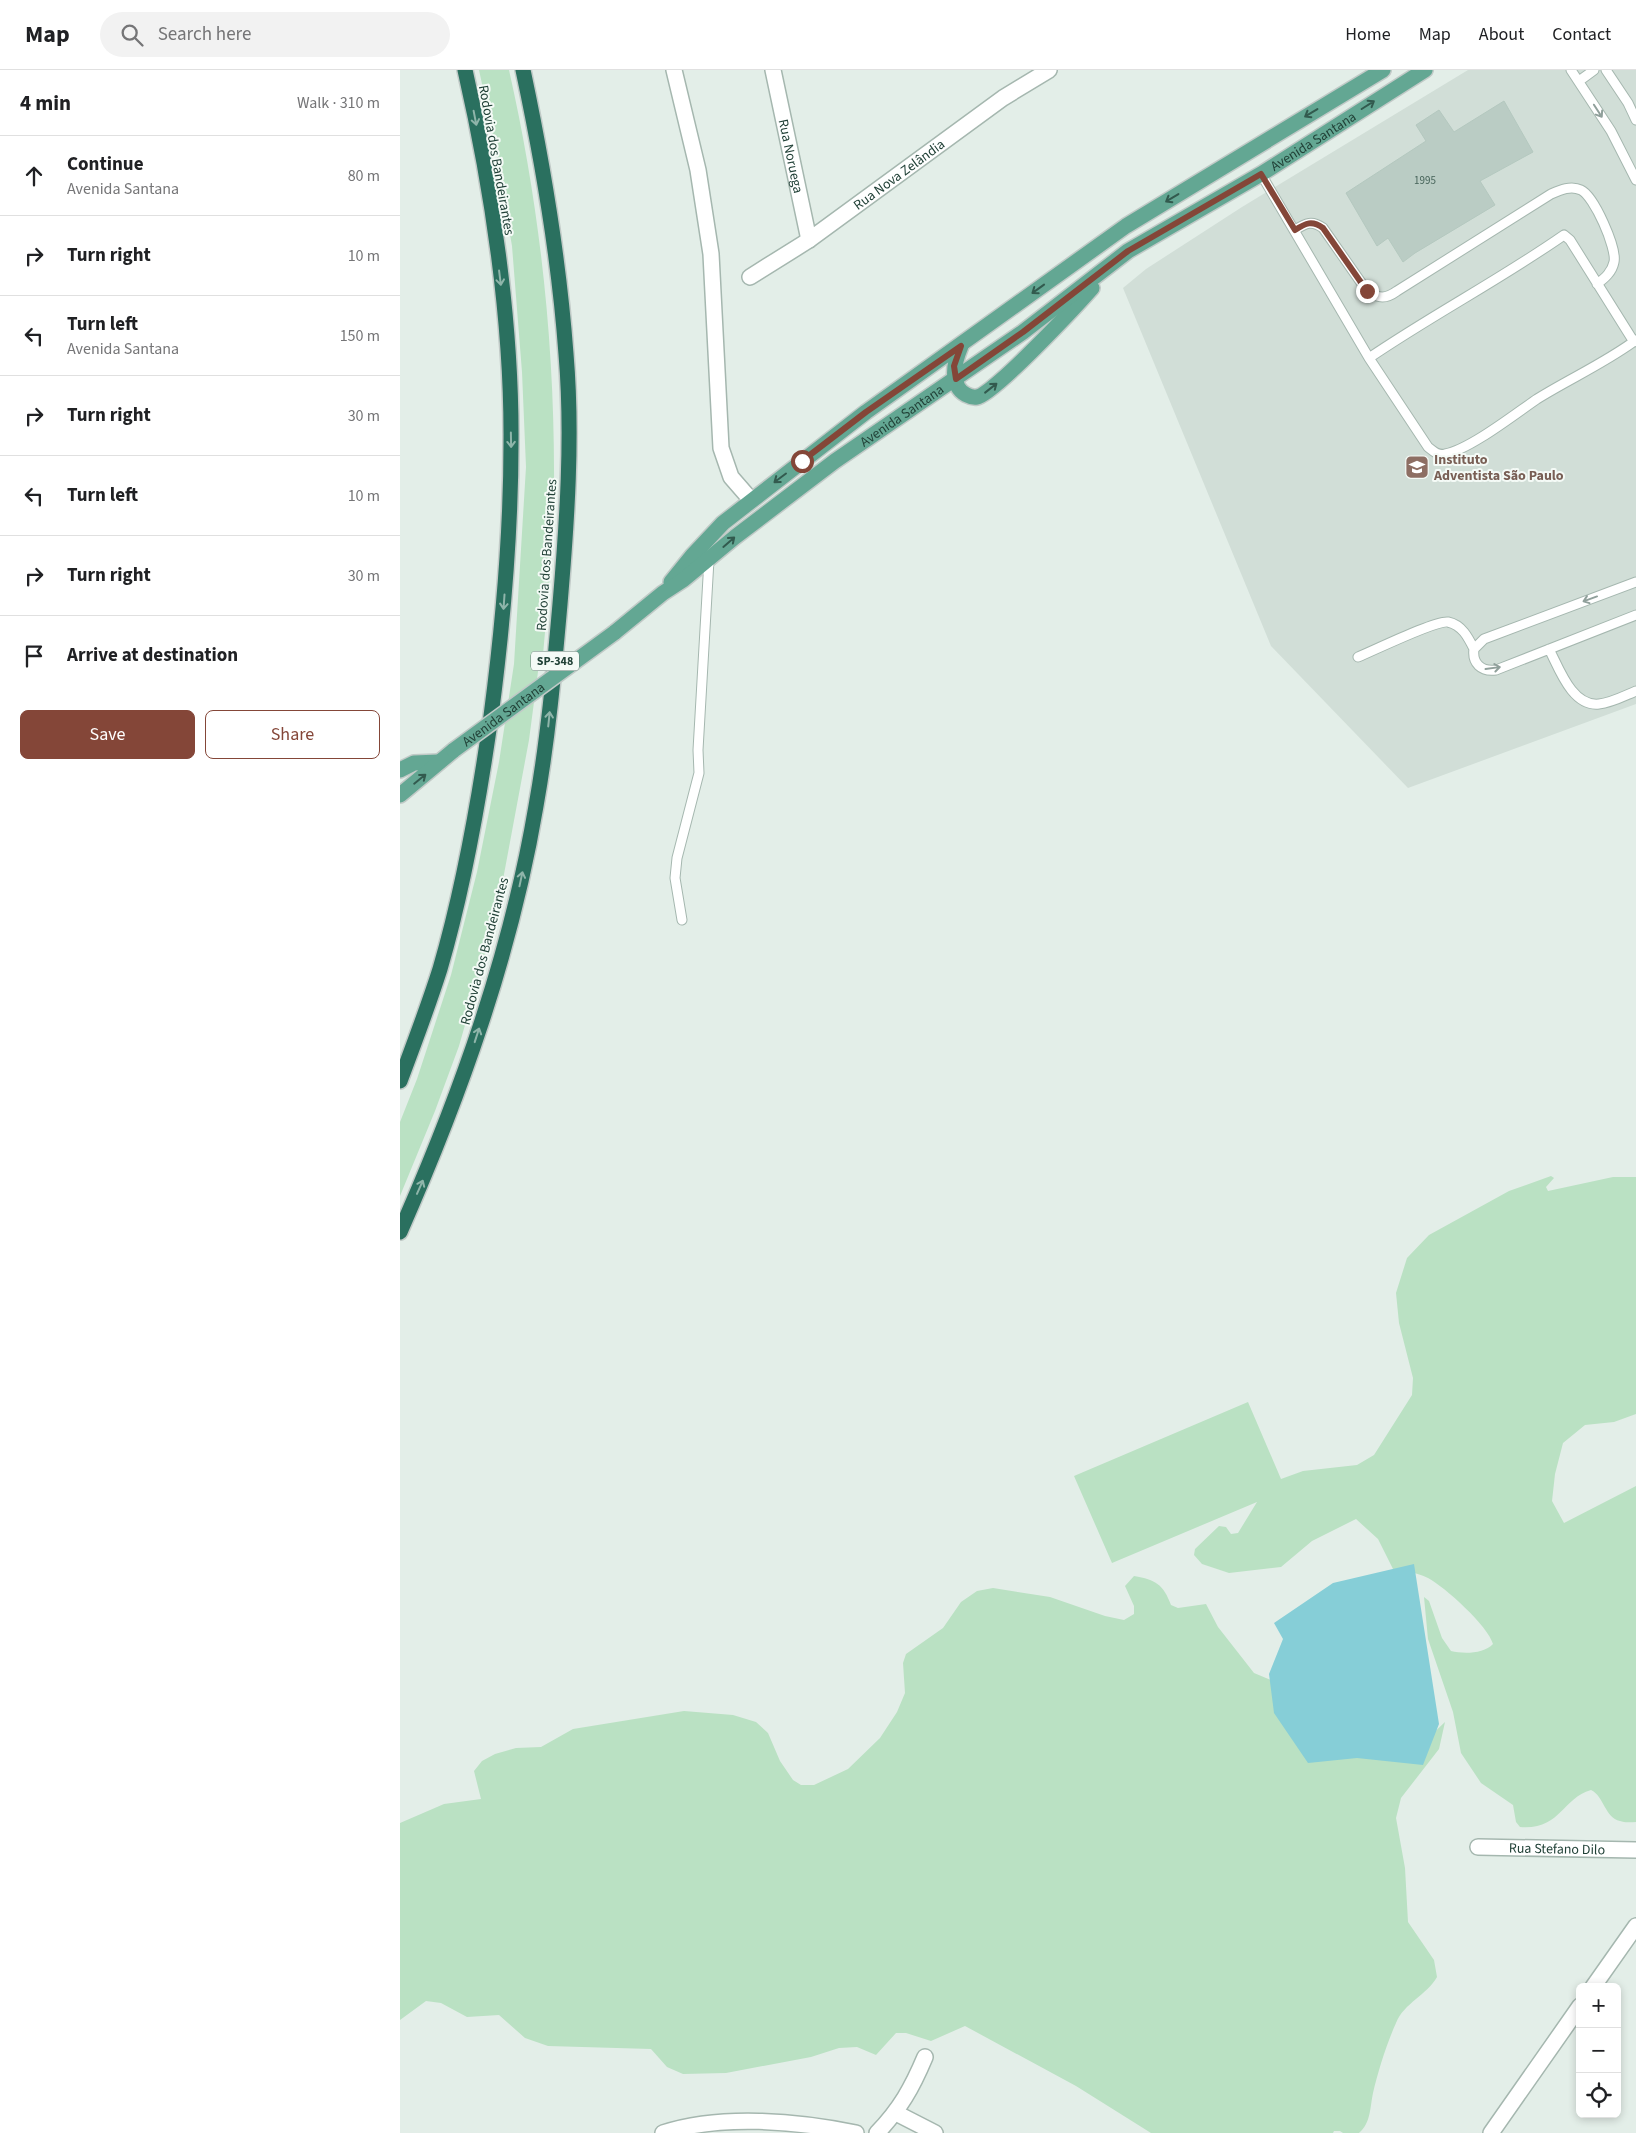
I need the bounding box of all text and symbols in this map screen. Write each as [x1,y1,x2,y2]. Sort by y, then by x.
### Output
search box [100,12,450,57]
text: Map [25,17,70,52]
icon: search [118,21,146,49]
text: Search here [158,21,251,48]
text: Home [1345,22,1391,47]
text: Map [1419,22,1451,47]
text: About [1479,22,1524,47]
text: Contact [1552,22,1611,47]
street label: Rodovia dos Bandeirantes [473,83,519,237]
text: 4 min [20,88,71,118]
text: Walk · 310 m [297,92,380,114]
one-way arrow [1361,100,1375,110]
one-way arrow [1593,103,1603,117]
street label: Avenida Santana [1267,107,1360,177]
one-way arrow [471,109,480,125]
one-way arrow [1305,109,1319,119]
street label: Rua Noruega [773,117,808,195]
street label: Rua Nova Zelândia [850,135,949,215]
text: Continue [67,151,144,178]
icon: ahead [20,162,48,190]
text: 80 m [348,165,380,187]
house number: 1995 [1414,173,1436,188]
text: Avenida Santana [67,178,179,200]
one-way arrow [1166,193,1180,203]
icon: right [20,242,48,270]
text: Turn right [67,242,151,269]
text: 10 m [348,245,380,267]
one-way arrow [495,270,505,286]
route end [1356,280,1379,303]
one-way arrow [1032,284,1045,295]
text: Turn left [67,311,138,338]
icon: left [20,322,48,350]
text: 150 m [340,325,380,347]
text: Avenida Santana [67,338,179,360]
street label: Avenida Santana [856,380,948,452]
one-way arrow [984,383,998,393]
icon: right [20,402,48,430]
text: Turn right [67,402,151,429]
text: 30 m [348,405,380,427]
one-way arrow [506,432,516,448]
route start [791,450,814,473]
place label: Instituto Adventista São Paulo [1433,450,1564,486]
school or university icon: Instituto Adventista São Paulo [1404,454,1430,480]
one-way arrow [773,473,787,483]
street label: Rodovia dos Bandeirantes [532,478,562,632]
icon: left [20,482,48,510]
text: Turn left [67,482,138,509]
text: 10 m [348,485,380,507]
one-way arrow [723,536,736,548]
icon: right [20,562,48,590]
text: Turn right [67,562,151,589]
text: 30 m [348,565,380,587]
one-way arrow [500,594,509,610]
one-way arrow [1583,595,1598,604]
icon: arrive [20,642,48,670]
text: Arrive at destination [67,642,238,669]
road number: SP-348 [531,652,579,670]
one-way arrow [1485,663,1501,673]
street label: Avenida Santana [458,678,549,752]
button: Save [20,710,195,759]
button: Share [205,710,380,759]
one-way arrow [544,711,554,727]
one-way arrow [414,774,427,785]
one-way arrow [517,871,526,887]
street label: Rodovia dos Bandeirantes [456,875,514,1027]
one-way arrow [473,1028,482,1044]
one-way arrow [415,1180,425,1195]
street label: Rua Stefano Dilo [1509,1839,1605,1860]
map controls [1576,1983,1621,2118]
button: + [1576,1983,1621,2028]
button: − [1576,2028,1621,2073]
button: locate [1576,2073,1621,2118]

